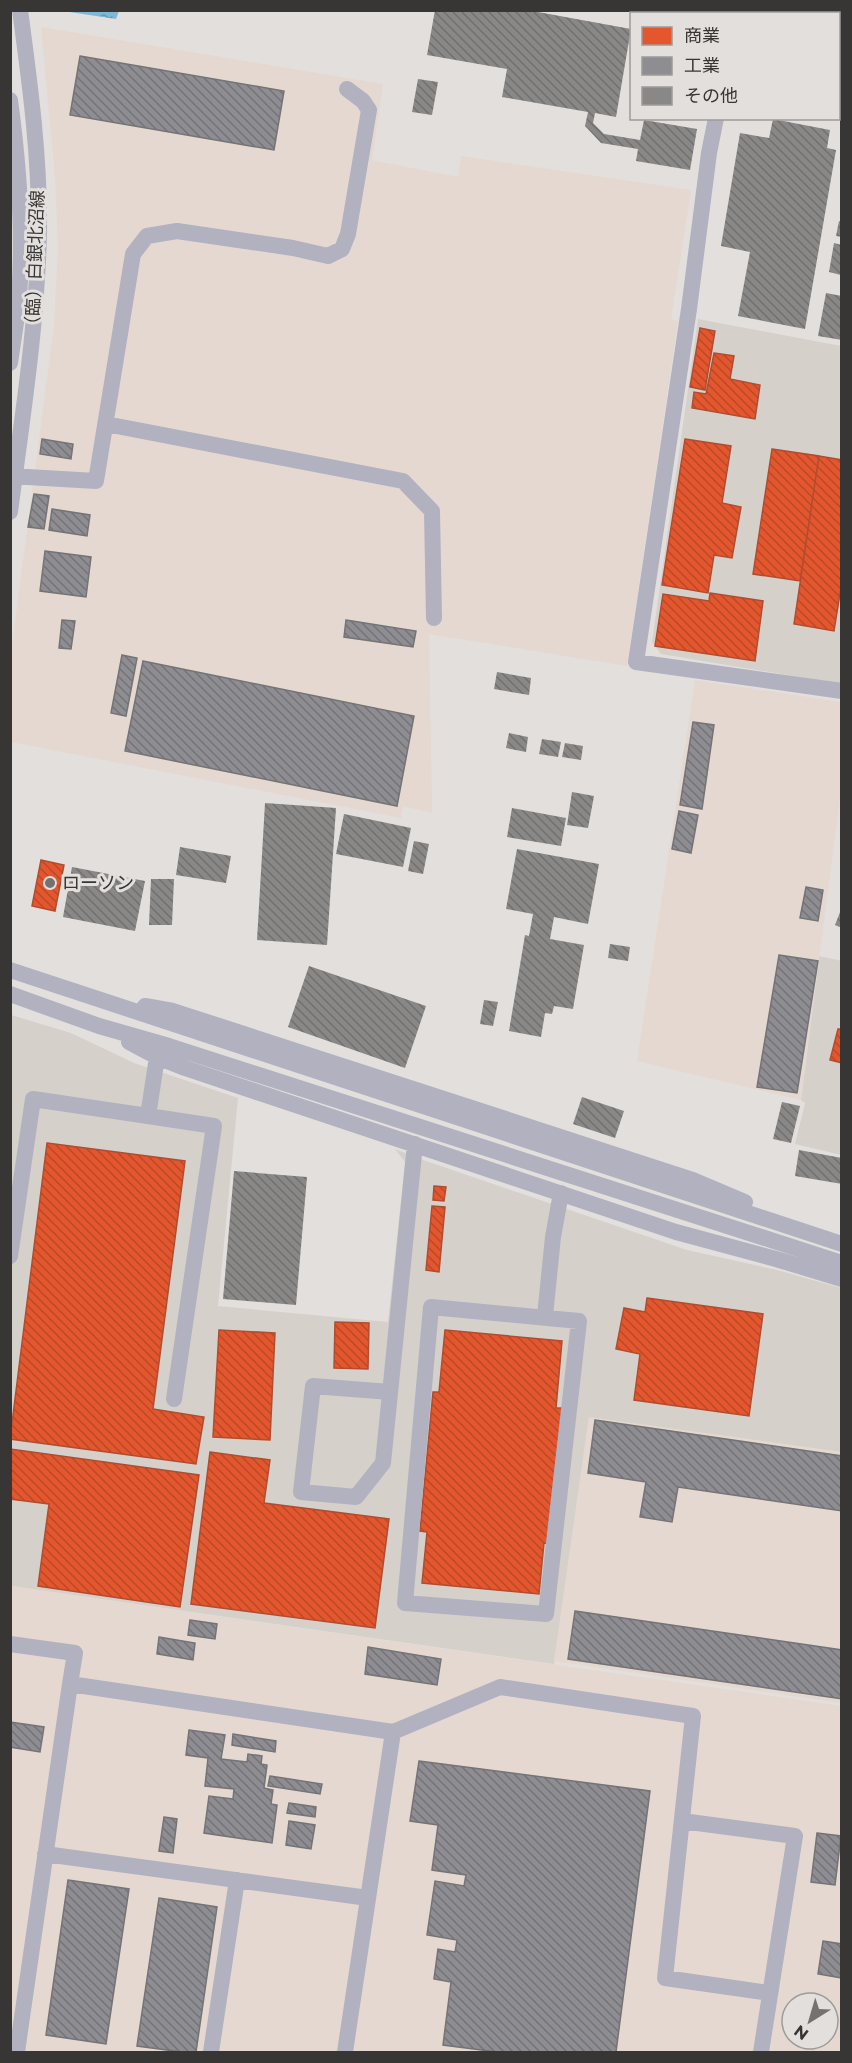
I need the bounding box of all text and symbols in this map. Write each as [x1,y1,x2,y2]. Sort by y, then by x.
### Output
legend [630,12,840,120]
text: 商業 [684,25,720,47]
text: 工業 [684,55,720,77]
text: その他 [684,85,738,107]
street label: （臨）白銀北沼線 [21,190,49,334]
place label: ローソン [62,872,134,894]
marker: ローソン [43,876,57,890]
north arrow [780,1991,840,2051]
text: N [790,2021,812,2044]

